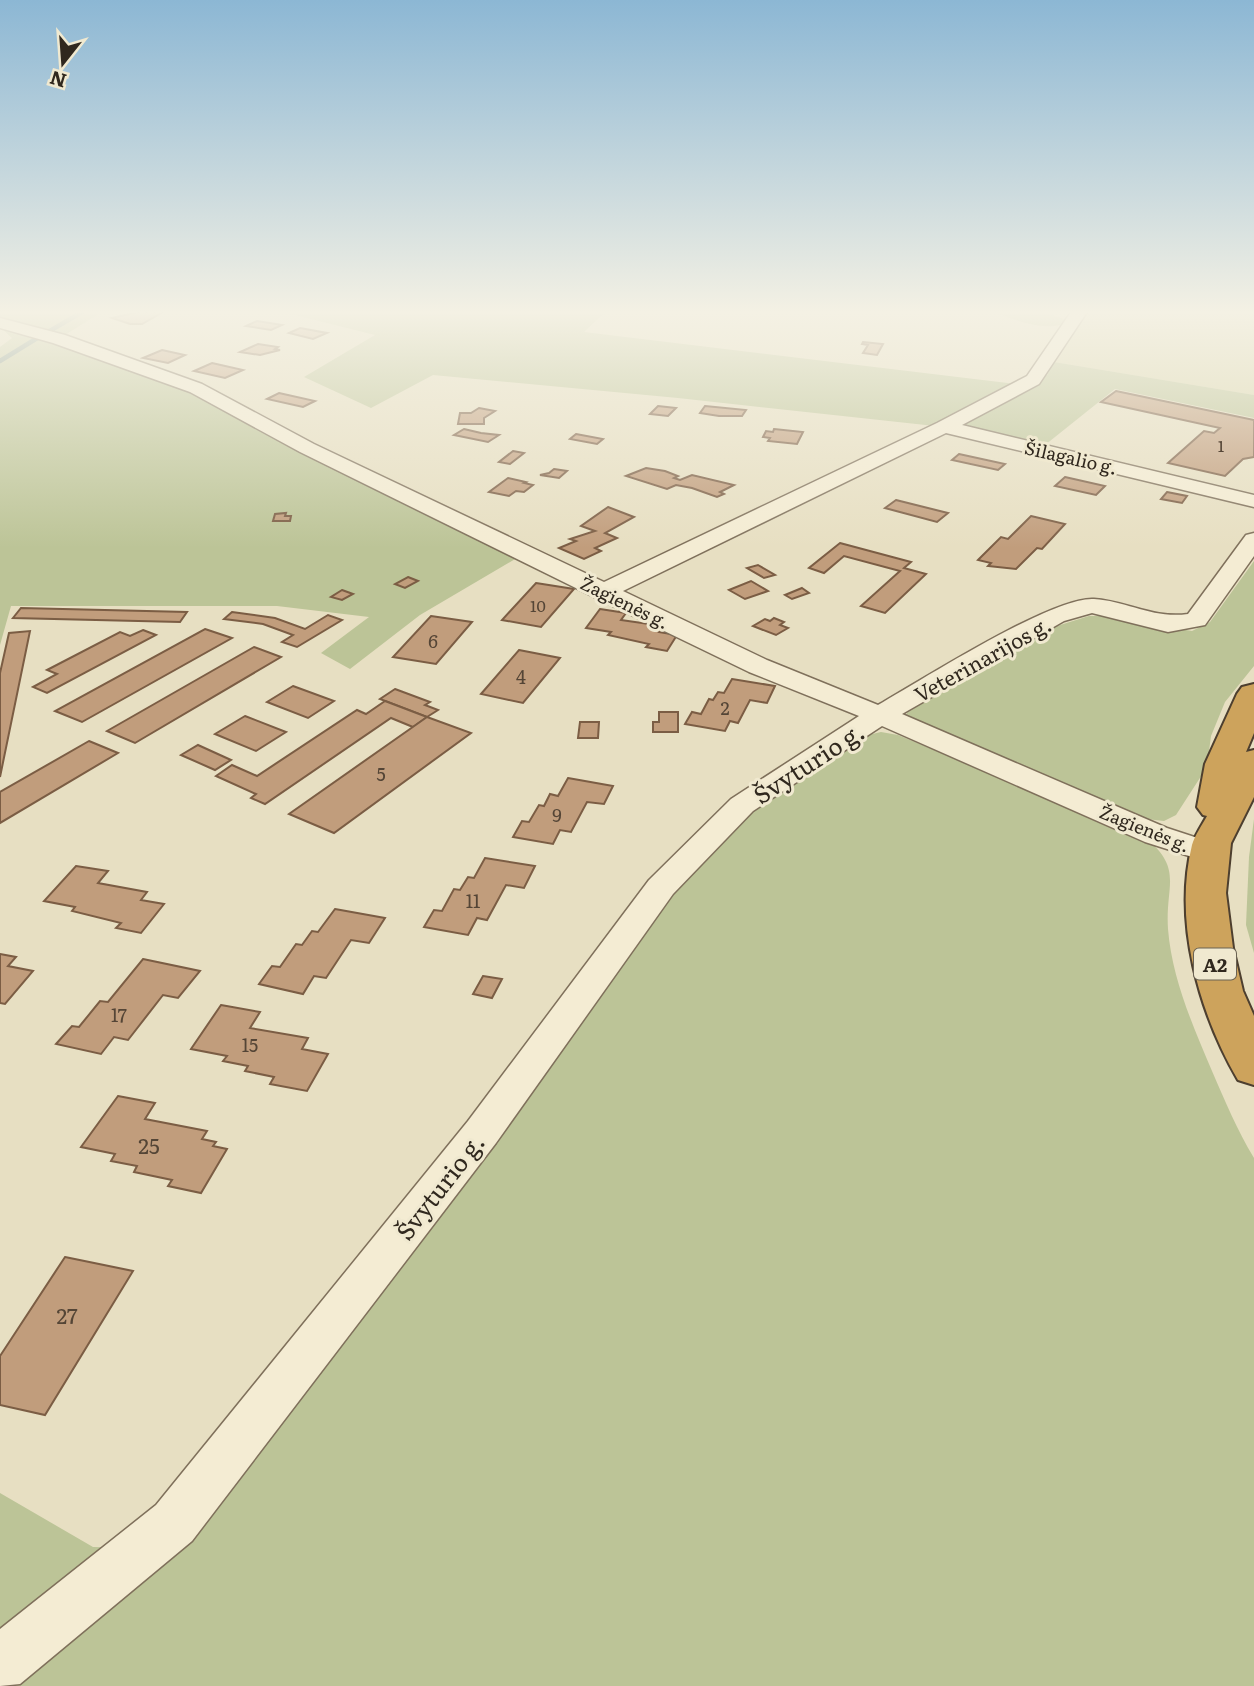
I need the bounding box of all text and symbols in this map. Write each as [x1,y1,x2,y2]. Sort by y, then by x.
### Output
north arrow [28,28,98,98]
text: N [46,64,69,96]
street label: Šilagalio g. [1022,433,1120,481]
house number: 1 [1218,433,1225,457]
street label: Žagienės g. [576,569,674,635]
house number: 10 [530,593,546,617]
street label: Veterinarijos g. [908,607,1056,709]
house number: 6 [428,627,438,654]
house number: 4 [516,663,526,690]
house number: 2 [720,694,730,721]
street label: Švyturio g. [746,713,870,811]
house number: 5 [376,760,386,787]
street label: Žagienės g. [1096,798,1194,858]
house number: 9 [552,801,562,828]
house number: 11 [466,887,480,914]
road number: A2 [1194,948,1236,980]
house number: 17 [111,1001,127,1028]
house number: 15 [242,1031,258,1058]
street label: Švyturio g. [386,1126,492,1246]
house number: 25 [138,1129,160,1160]
house number: 27 [56,1299,78,1330]

